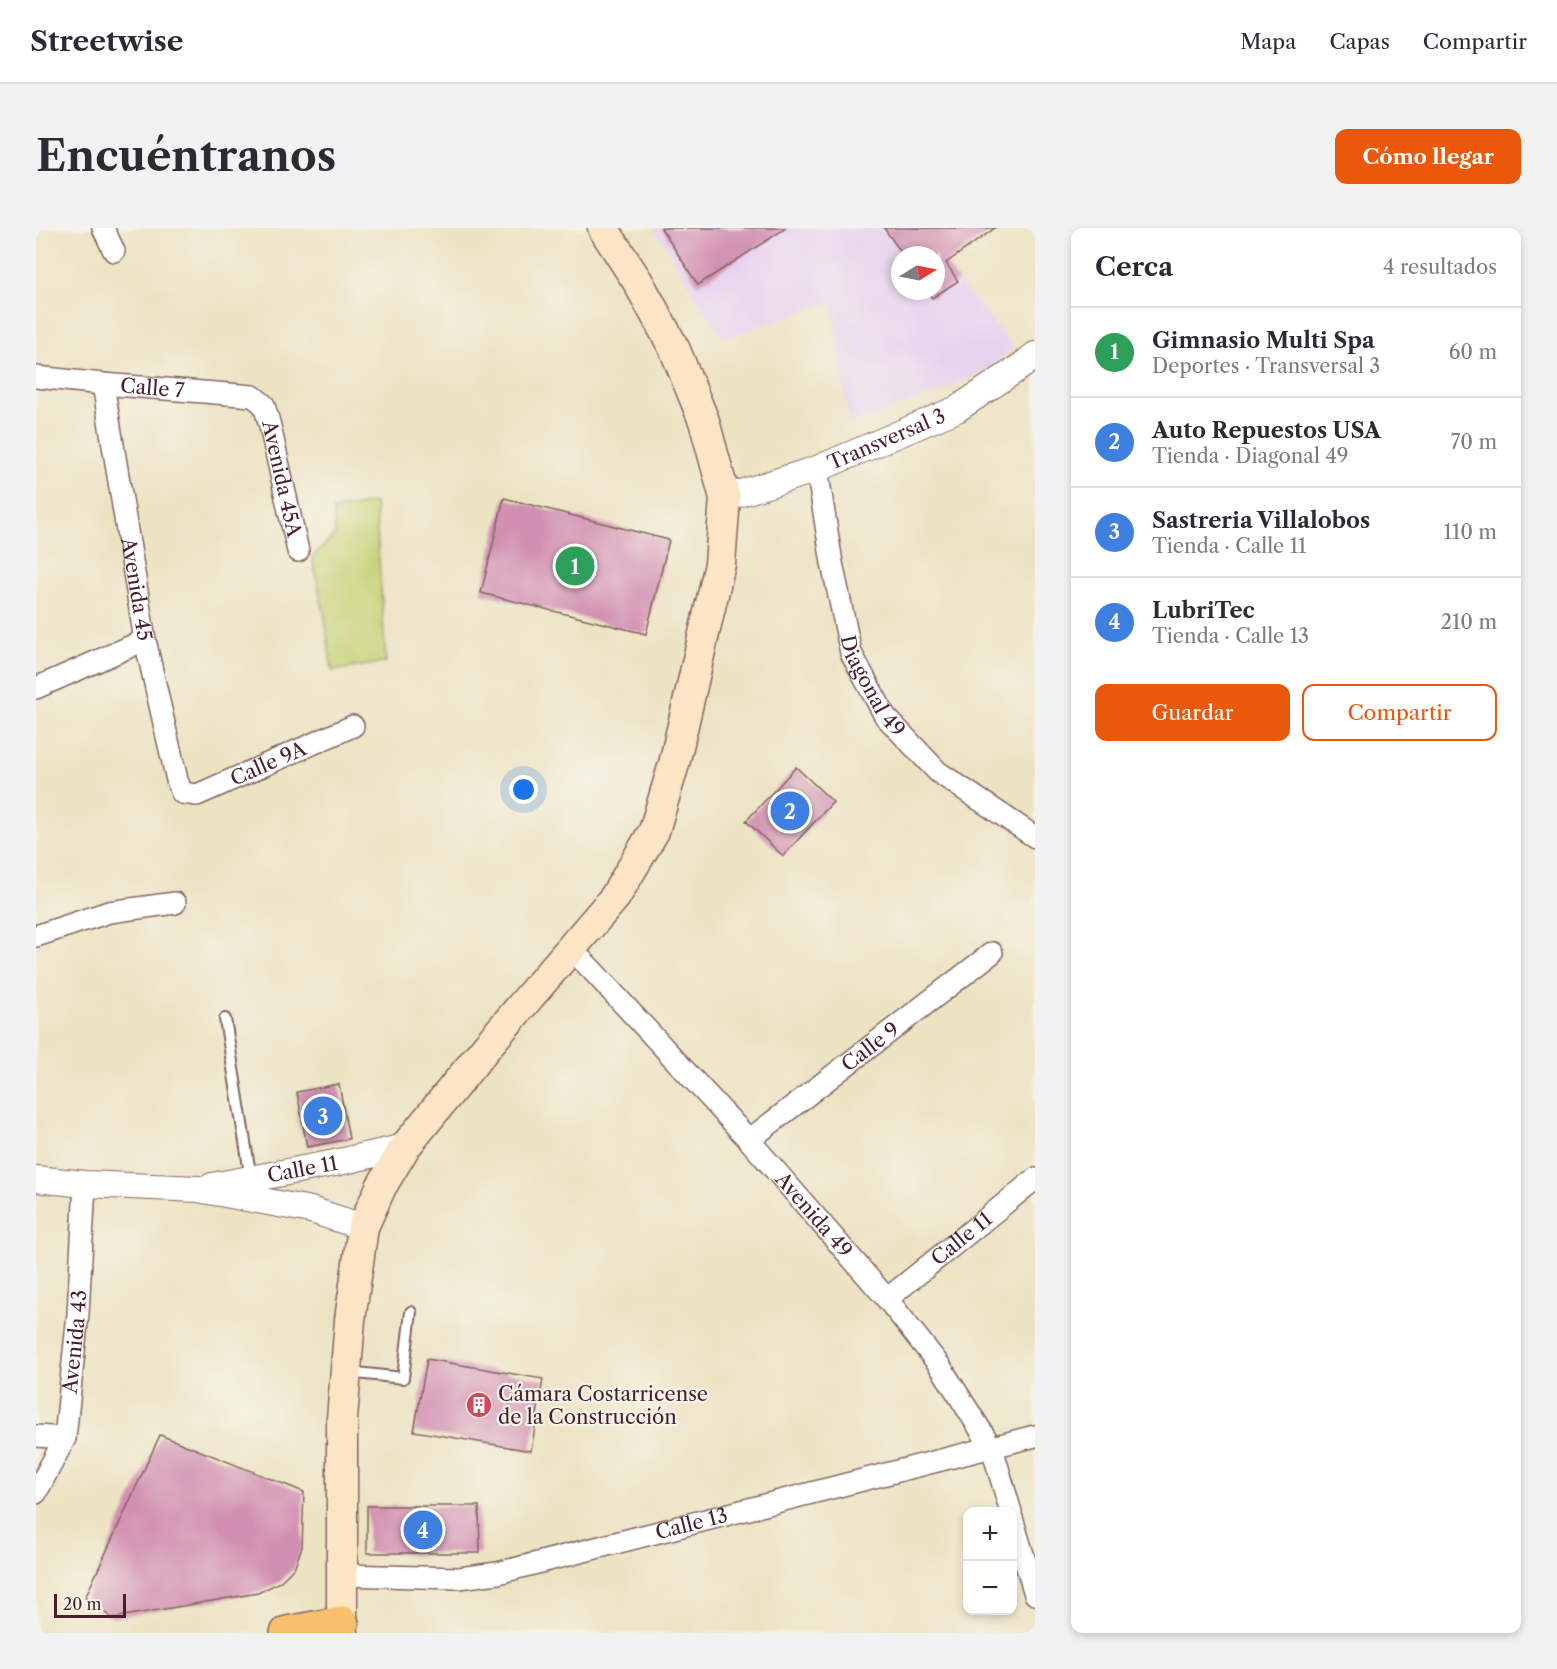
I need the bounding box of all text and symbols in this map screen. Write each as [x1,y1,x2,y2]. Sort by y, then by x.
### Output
text: Streetwise [30,24,184,58]
text: Mapa [1240,29,1296,54]
text: Capas [1329,29,1390,54]
text: Compartir [1423,29,1527,54]
button: Cómo llegar [1335,129,1521,184]
text: Encuéntranos [36,130,336,182]
north arrow [891,246,945,300]
text: Cerca [1095,251,1173,283]
text: 4 resultados [1383,255,1497,279]
text: Gimnasio Multi Spa [1152,327,1375,354]
text: 1 [1110,340,1119,364]
text: 60 m [1449,340,1497,364]
text: Deportes · Transversal 3 [1152,354,1380,378]
street label: Calle 7 [119,373,186,402]
street label: Transversal 3 [824,404,949,475]
street label: Avenida 45A [257,417,307,541]
text: Auto Repuestos USA [1152,417,1381,444]
text: 2 [1109,430,1120,454]
text: 70 m [1451,430,1497,454]
text: Tienda · Diagonal 49 [1152,444,1348,468]
text: Sastreria Villalobos [1152,507,1370,534]
text: 3 [1109,520,1120,544]
text: 110 m [1444,520,1497,544]
text: Tienda · Calle 11 [1152,534,1306,558]
street label: Avenida 45 [116,535,157,643]
pin: 1 [556,544,594,588]
text: LubriTec [1152,597,1255,624]
text: 4 [1109,610,1120,634]
text: 210 m [1440,610,1497,634]
text: Tienda · Calle 13 [1152,624,1309,648]
street label: Diagonal 49 [836,633,910,742]
button: Guardar [1095,684,1290,741]
button: Compartir [1302,684,1497,741]
street label: Calle 9A [227,736,311,791]
your location [509,775,538,804]
pin: 2 [770,788,810,834]
street label: Calle 9 [837,1017,904,1076]
pin: 3 [304,1094,342,1138]
street label: Calle 11 [265,1151,340,1187]
street label: Avenida 49 [770,1166,857,1262]
street label: Calle 11 [926,1206,997,1270]
street label: Avenida 43 [58,1289,91,1396]
place label: Cámara Costarricense de la Construcción [498,1382,708,1429]
building icon: Cámara Costarricense de la Construcción [464,1390,494,1420]
street label: Calle 13 [653,1503,730,1544]
map controls [963,1507,1017,1615]
button: + [963,1507,1017,1561]
pin: 4 [404,1508,442,1552]
button: − [963,1561,1017,1615]
scale bar [54,1591,126,1618]
text: 20 m [63,1594,102,1614]

